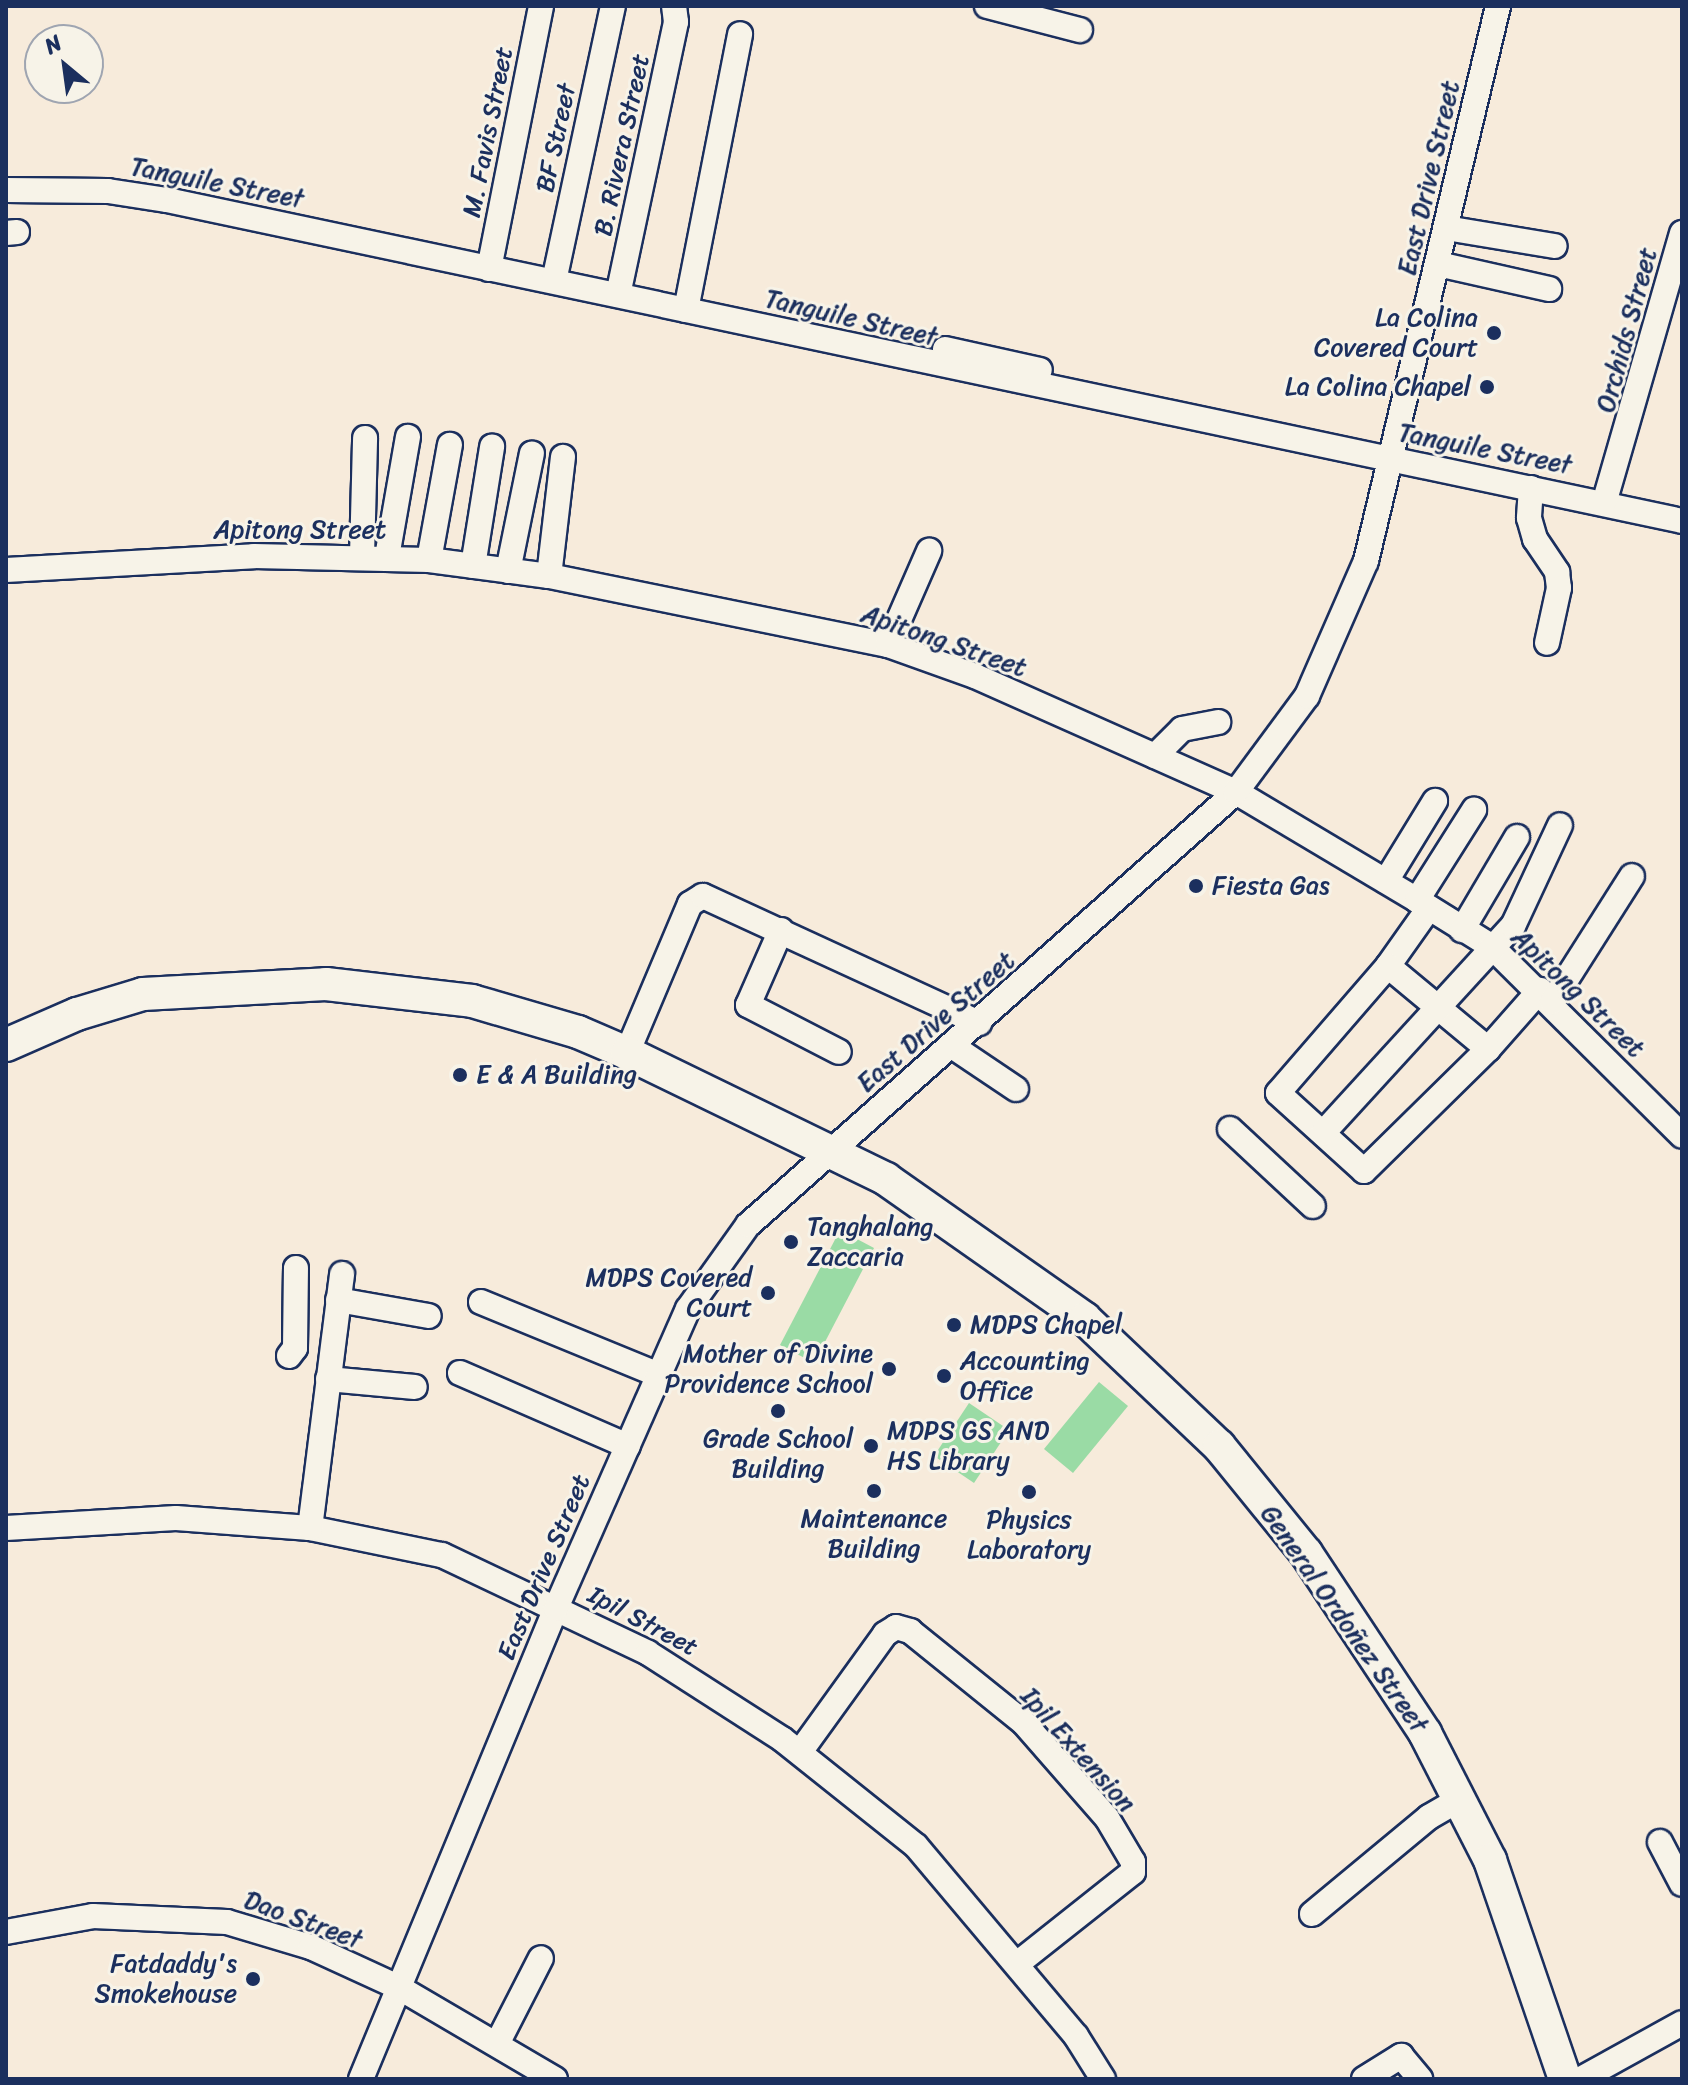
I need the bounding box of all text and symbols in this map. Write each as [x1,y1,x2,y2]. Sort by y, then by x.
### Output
north arrow [24,24,104,104]
text: N [37,24,69,65]
street label: M. Favis Street [456,42,520,222]
street label: B. Rivera Street [587,51,657,239]
street label: East Drive Street [1391,78,1467,278]
street label: BF Street [529,80,583,196]
street label: Tanguile Street [127,151,307,215]
street label: Orchids Street [1590,244,1664,416]
street label: Tanguile Street [761,283,941,353]
place label: La Colina Covered Court [1314,302,1478,364]
marker: La Colina Covered Court [1485,324,1503,342]
place label: La Colina Chapel [1284,371,1471,403]
marker: La Colina Chapel [1478,378,1496,396]
street label: Tanguile Street [1395,417,1575,481]
street label: Apitong Street [214,514,386,546]
street label: Apitong Street [858,598,1030,684]
place label: Fiesta Gas [1212,870,1331,902]
marker: Fiesta Gas [1187,877,1205,895]
street label: Apitong Street [1505,922,1651,1064]
street label: East Drive Street [851,945,1021,1099]
place label: E & A Building [476,1059,637,1091]
marker: E & A Building [451,1066,469,1084]
place label: Tanghalang Zaccaria [807,1211,934,1272]
marker: Tanghalang Zaccaria [782,1233,800,1251]
place label: MDPS Covered Court [585,1262,752,1324]
marker: MDPS Covered Court [759,1284,777,1302]
place label: MDPS Chapel [970,1309,1122,1341]
marker: MDPS Chapel [945,1316,963,1334]
place label: Mother of Divine Providence School [664,1338,873,1400]
place label: Accounting Office [960,1345,1090,1406]
marker: Mother of Divine Providence School [880,1360,898,1378]
marker: Accounting Office [935,1367,953,1385]
marker: Grade School Building [769,1402,787,1420]
place label: MDPS GS AND HS Library [887,1415,1052,1476]
place label: Grade School Building [703,1423,853,1484]
marker: MDPS GS AND HS Library [862,1437,880,1455]
street label: East Drive Street [491,1469,597,1665]
marker: Maintenance Building [865,1482,883,1500]
marker: Physics Laboratory [1020,1483,1038,1501]
street label: General Ordoñez Street [1253,1499,1435,1739]
place label: Maintenance Building [801,1503,947,1564]
place label: Physics Laboratory [967,1504,1091,1566]
street label: Ipil Street [582,1579,704,1663]
street label: Ipil Extension [1014,1681,1142,1819]
street label: Dao Street [239,1884,367,1956]
place label: Fatdaddy's Smokehouse [95,1948,237,2010]
marker: Fatdaddy's Smokehouse [244,1970,262,1988]

